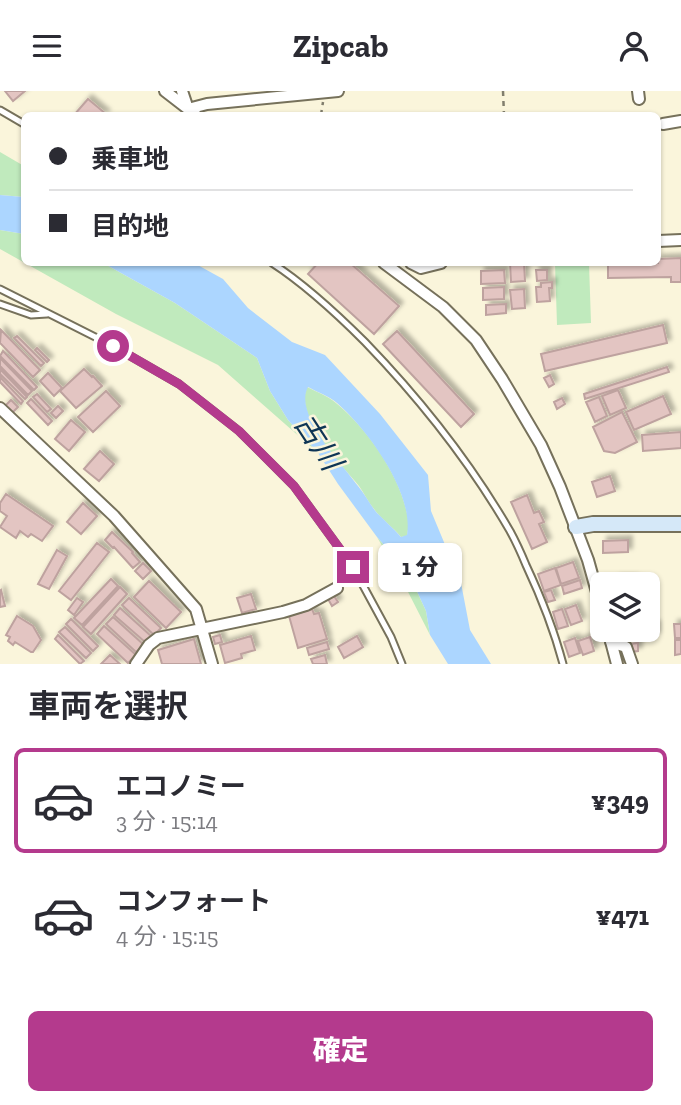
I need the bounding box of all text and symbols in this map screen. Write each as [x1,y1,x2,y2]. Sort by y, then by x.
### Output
icon: menu [28,27,66,65]
text: Zipcab [293,27,388,65]
icon: person [615,27,653,65]
text: 乗車地 [91,143,169,175]
text: 目的地 [91,210,169,242]
route start [97,330,129,362]
water label: 古川 [287,407,351,479]
callout: 1 分 [378,543,462,591]
route end [337,551,369,583]
text: 1 分 [402,553,438,581]
map controls [590,572,660,642]
button: layers [590,572,660,642]
text: 車両を選択 [28,687,188,725]
icon: car [32,769,95,832]
text: エコノミー [116,770,246,802]
text: ¥349 [591,785,649,817]
text: 3 分 · 15:14 [116,807,218,835]
icon: car [32,884,95,947]
text: コンフォート [116,885,271,917]
text: ¥471 [596,900,649,932]
text: 4 分 · 15:15 [116,922,219,950]
button: 確定 [28,1011,653,1091]

